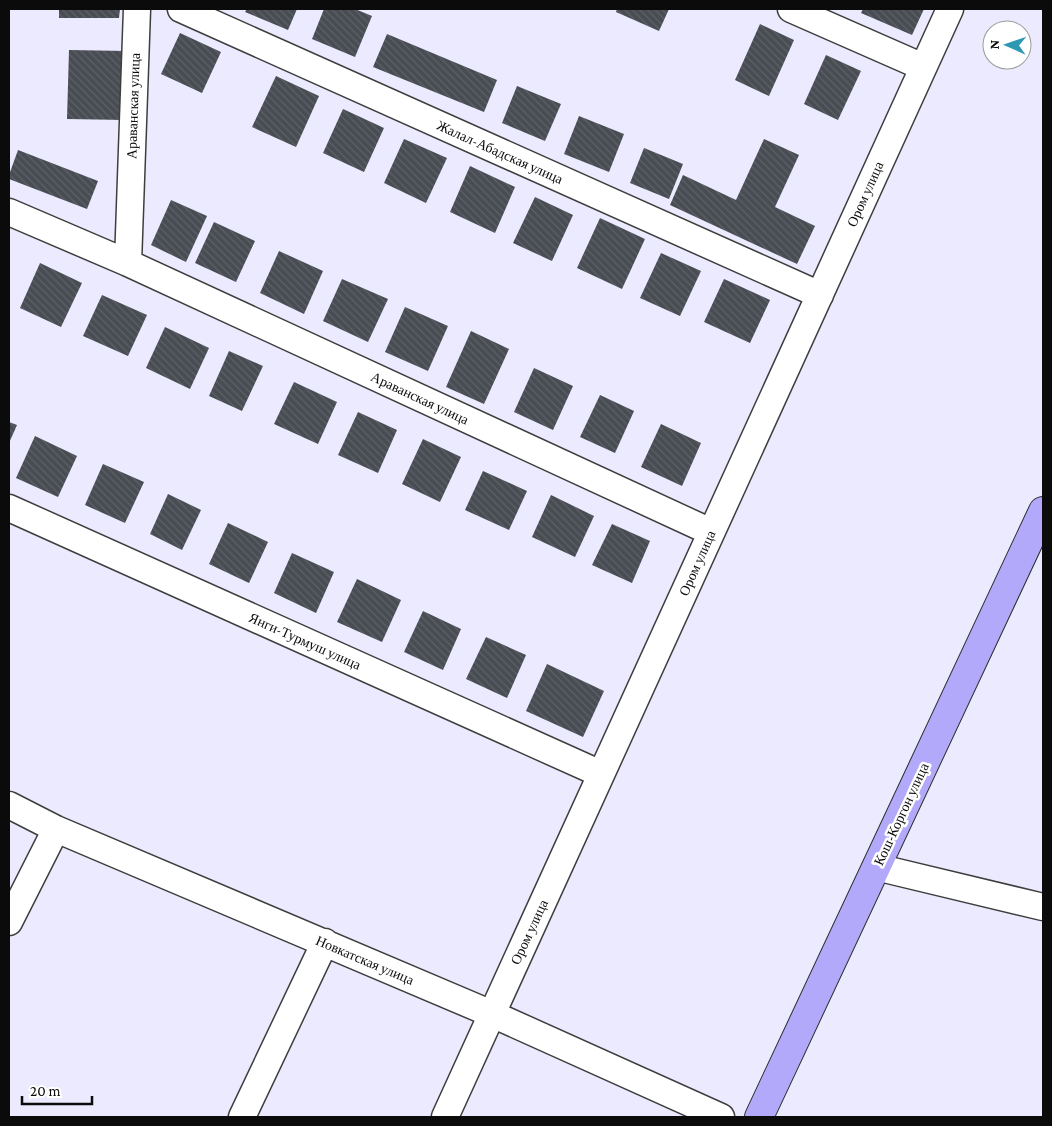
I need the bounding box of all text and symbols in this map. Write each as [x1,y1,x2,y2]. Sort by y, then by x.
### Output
north arrow [982,20,1032,70]
text: N [986,39,1002,50]
street label: Араванская улица [123,52,143,159]
street label: Жалал-Абадская улица [434,117,566,187]
street label: Ором улица [843,158,887,229]
street label: Араванская улица [369,368,472,428]
street label: Ором улица [675,527,719,598]
street label: Янги-Турмуш улица [247,609,364,673]
street label: Кош-Коргон улица [870,760,932,868]
street label: Ором улица [507,896,551,967]
street label: Новкатская улица [313,932,417,988]
scale bar [22,1074,92,1106]
text: 20 m [30,1083,61,1099]

